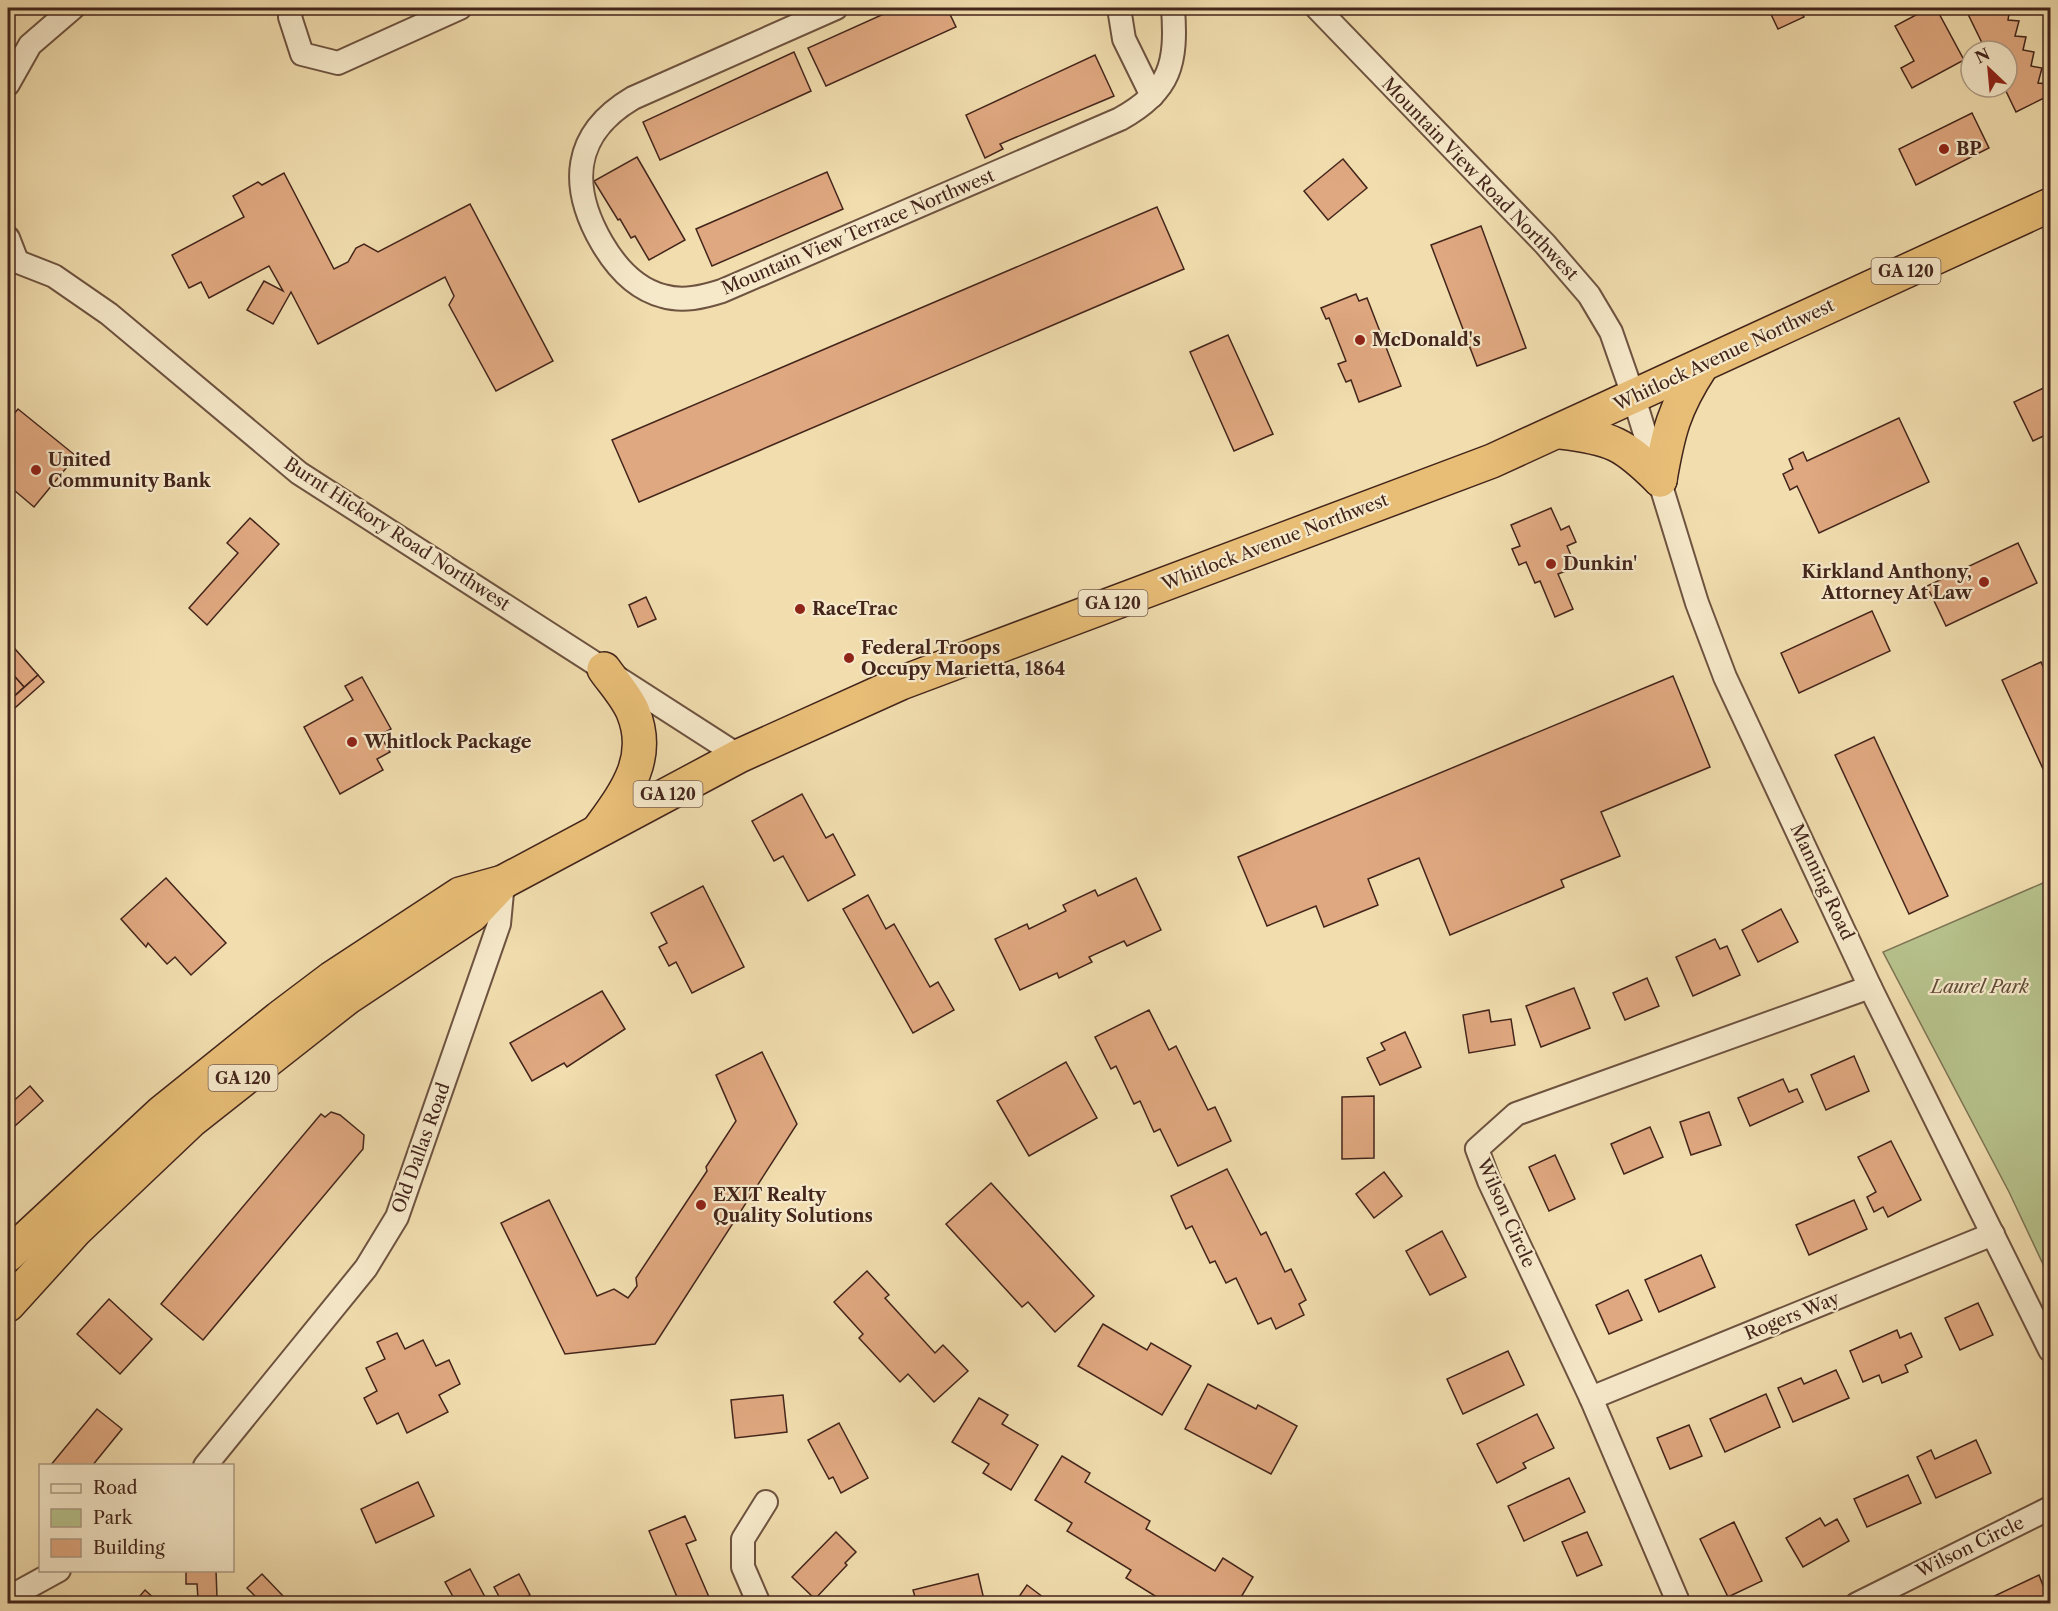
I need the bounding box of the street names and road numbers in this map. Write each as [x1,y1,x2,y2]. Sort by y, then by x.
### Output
street label: Mountain View Road Northwest [1377,73,1583,285]
street label: Mountain View Terrace Northwest [718,164,998,300]
road number: GA 120 [1872,258,1940,284]
street label: Whitlock Avenue Northwest [1609,294,1838,416]
street label: Burnt Hickory Road Northwest [280,453,515,616]
street label: Whitlock Avenue Northwest [1158,488,1392,596]
road number: GA 120 [1078,590,1148,616]
road number: GA 120 [634,781,702,807]
street label: Manning Road [1785,820,1859,944]
road number: GA 120 [208,1065,278,1091]
street label: Old Dallas Road [387,1080,455,1216]
street label: Wilson Circle [1472,1154,1540,1271]
street label: Rogers Way [1741,1287,1843,1345]
street label: Wilson Circle [1912,1511,2027,1583]

